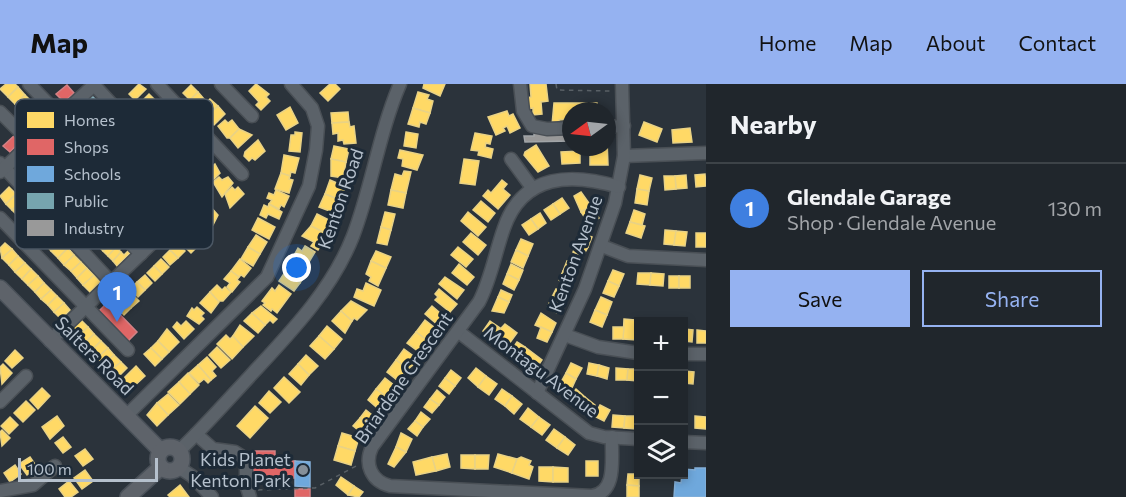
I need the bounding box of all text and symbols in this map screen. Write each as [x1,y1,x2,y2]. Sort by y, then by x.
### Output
text: Map [30,25,88,59]
text: Home [759,30,816,55]
text: Map [849,30,893,55]
text: About [926,30,985,55]
text: Contact [1018,30,1096,55]
legend [15,99,213,249]
north arrow [562,102,616,156]
text: Nearby [730,108,817,139]
text: Homes [64,110,115,129]
text: Shops [64,137,109,156]
street label: Kenton Road [313,145,368,252]
text: Schools [64,164,121,183]
text: Glendale Garage [787,183,951,210]
text: Public [64,191,109,210]
street label: Kenton Avenue [544,192,606,315]
text: 1 [745,196,754,220]
text: 130 m [1048,196,1102,220]
text: Shop · Glendale Avenue [787,210,996,234]
text: Industry [64,218,124,237]
your location [282,253,311,282]
button: Save [730,270,910,327]
button: Share [922,270,1102,327]
pin: 1 [98,272,136,322]
street label: Briardene Crescent [349,307,457,448]
street label: Salters Road [51,312,138,399]
map controls [634,317,688,479]
button: + [634,317,688,371]
street label: Montagu Avenue [480,321,603,422]
button: − [634,371,688,425]
button: layers [634,425,688,479]
place label: Kids Planet Kenton Park [190,448,291,491]
scale bar [18,455,158,482]
text: 100 m [27,459,72,478]
marker: Kids Planet Kenton Park [296,463,310,477]

